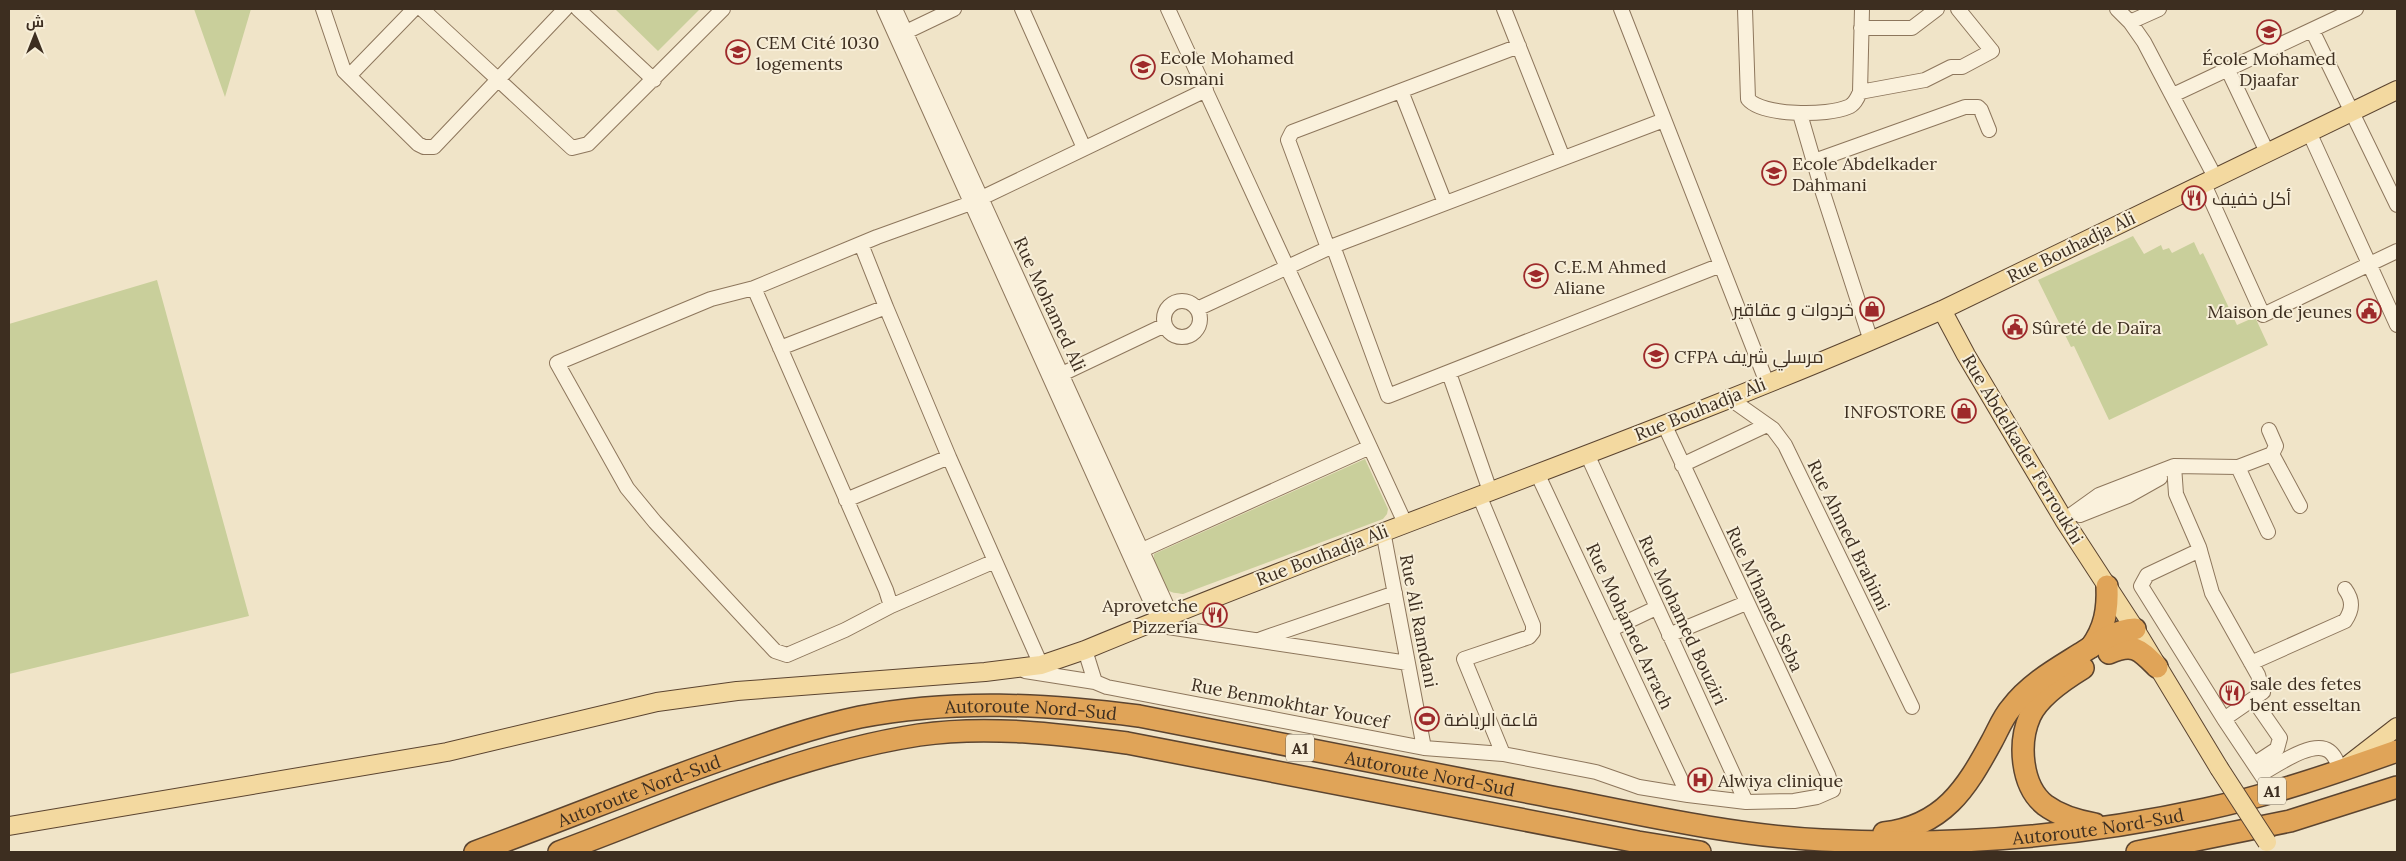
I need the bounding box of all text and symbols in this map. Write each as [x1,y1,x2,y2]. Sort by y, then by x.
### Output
north arrow [10,10,60,60]
text: ش [26,13,44,31]
school or university icon: École Mohamed Djaafar [2256,19,2282,45]
place label: CEM Cité 1030 logements [756,31,879,75]
school or university icon: CEM Cité 1030 logements [725,39,751,65]
place label: Ecole Mohamed Osmani [1160,46,1294,90]
place label: École Mohamed Djaafar [2202,47,2336,91]
school or university icon: Ecole Mohamed Osmani [1130,54,1156,80]
place label: Ecole Abdelkader Dahmani [1792,152,1937,196]
school or university icon: Ecole Abdelkader Dahmani [1761,160,1787,186]
restaurant icon: أكل خفيف [2181,185,2207,211]
place label: أكل خفيف [2212,187,2291,210]
street label: Rue Bouhadja Ali [2003,206,2139,288]
street label: Rue Mohamed Ali [1009,233,1091,375]
place label: C.E.M Ahmed Aliane [1553,255,1667,299]
school or university icon: C.E.M Ahmed Aliane [1523,263,1549,289]
shop icon: خردوات و عقاقير [1859,296,1885,322]
place label: خردوات و عقاقير [1732,298,1854,321]
public building icon: Maison de jeunes [2356,298,2382,324]
place label: Maison de jeunes [2207,300,2352,323]
public building icon: Sûreté de Daïra [2002,314,2028,340]
place label: Sûreté de Daïra [2032,316,2161,339]
school or university icon: CFPA مرسلي شريف [1643,343,1669,369]
place label: CFPA مرسلي شريف [1674,345,1823,371]
street label: Rue Abdelkader Ferroukhi [1957,350,2089,548]
street label: Rue Bouhadja Ali [1631,372,1769,446]
shop icon: INFOSTORE [1951,398,1977,424]
place label: INFOSTORE [1844,400,1946,423]
street label: Rue Ahmed Brahimi [1803,456,1895,614]
street label: Rue Bouhadja Ali [1253,519,1391,591]
street label: Rue M'hamed Seba [1721,523,1809,675]
street label: Rue Mohamed Bouziri [1634,532,1732,708]
street label: Rue Mohamed Arrach [1581,539,1679,713]
street label: Rue Ali Ramdani [1395,552,1443,690]
place label: Aprovetche Pizzeria [1101,594,1198,638]
restaurant icon: Aprovetche Pizzeria [1202,602,1228,628]
place label: sale des fetes bent esseltan [2250,672,2361,716]
street label: Rue Benmokhtar Youcef [1189,673,1393,734]
restaurant icon: sale des fetes bent esseltan [2219,680,2245,706]
street label: Autoroute Nord-Sud [943,694,1119,725]
sports icon: قاعة الرياضة [1414,706,1440,732]
place label: قاعة الرياضة [1444,708,1538,731]
road number: A1 [1286,734,1314,761]
street label: Autoroute Nord-Sud [1342,745,1517,801]
street label: Autoroute Nord-Sud [553,749,724,832]
hospital icon: Alwiya clinique [1687,767,1713,793]
place label: Alwiya clinique [1717,769,1844,792]
road number: A1 [2258,778,2286,804]
street label: Autoroute Nord-Sud [2011,802,2186,849]

